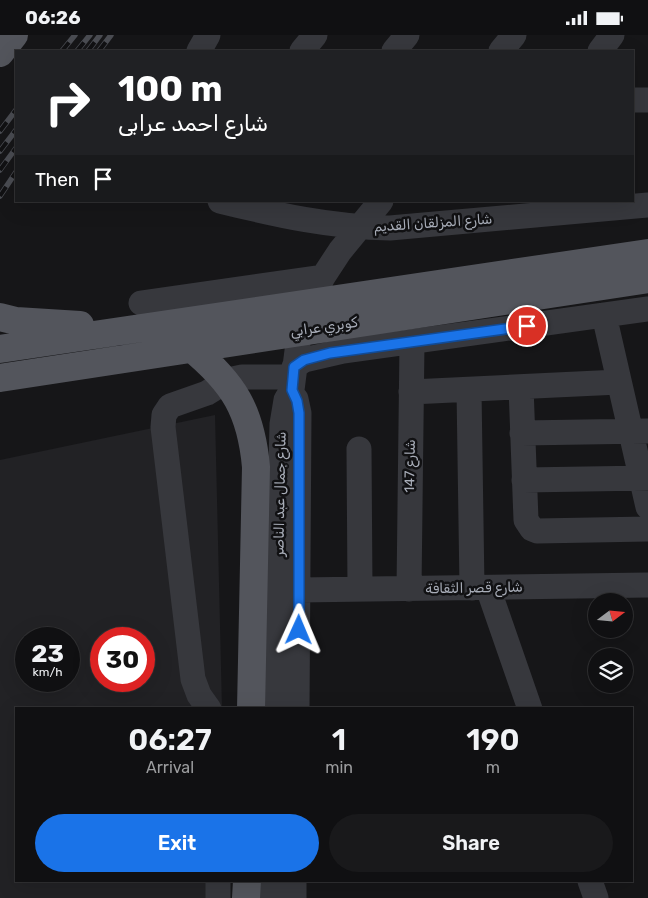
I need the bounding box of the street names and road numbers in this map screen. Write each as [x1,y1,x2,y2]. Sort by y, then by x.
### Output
street label: شارع المزلقان القديم [373,210,493,238]
street label: كوبري عرابي [289,314,360,342]
street label: شارع جمال عبد الناصر [270,431,292,558]
street label: شارع 147 [401,439,421,493]
street label: شارع قصر الثقافة [425,579,523,599]

